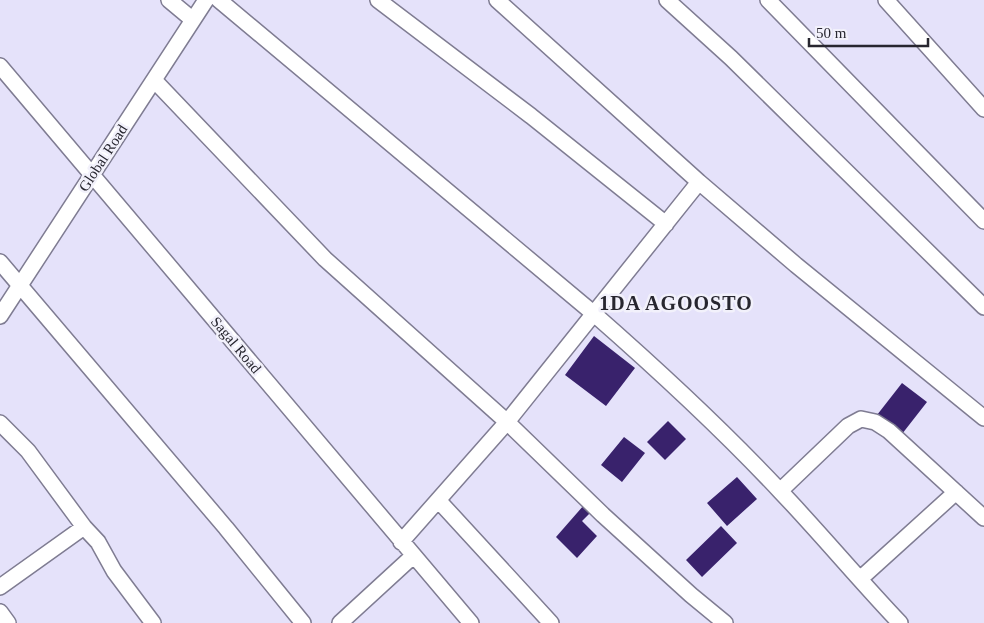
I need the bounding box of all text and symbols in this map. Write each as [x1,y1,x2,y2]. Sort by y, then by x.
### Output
scale bar [809,15,928,47]
text: 50 m [816,25,847,41]
street label: Global Road [76,121,131,194]
district label: 1DA AGOOSTO [599,292,753,314]
street label: Sagal Road [208,314,265,377]

